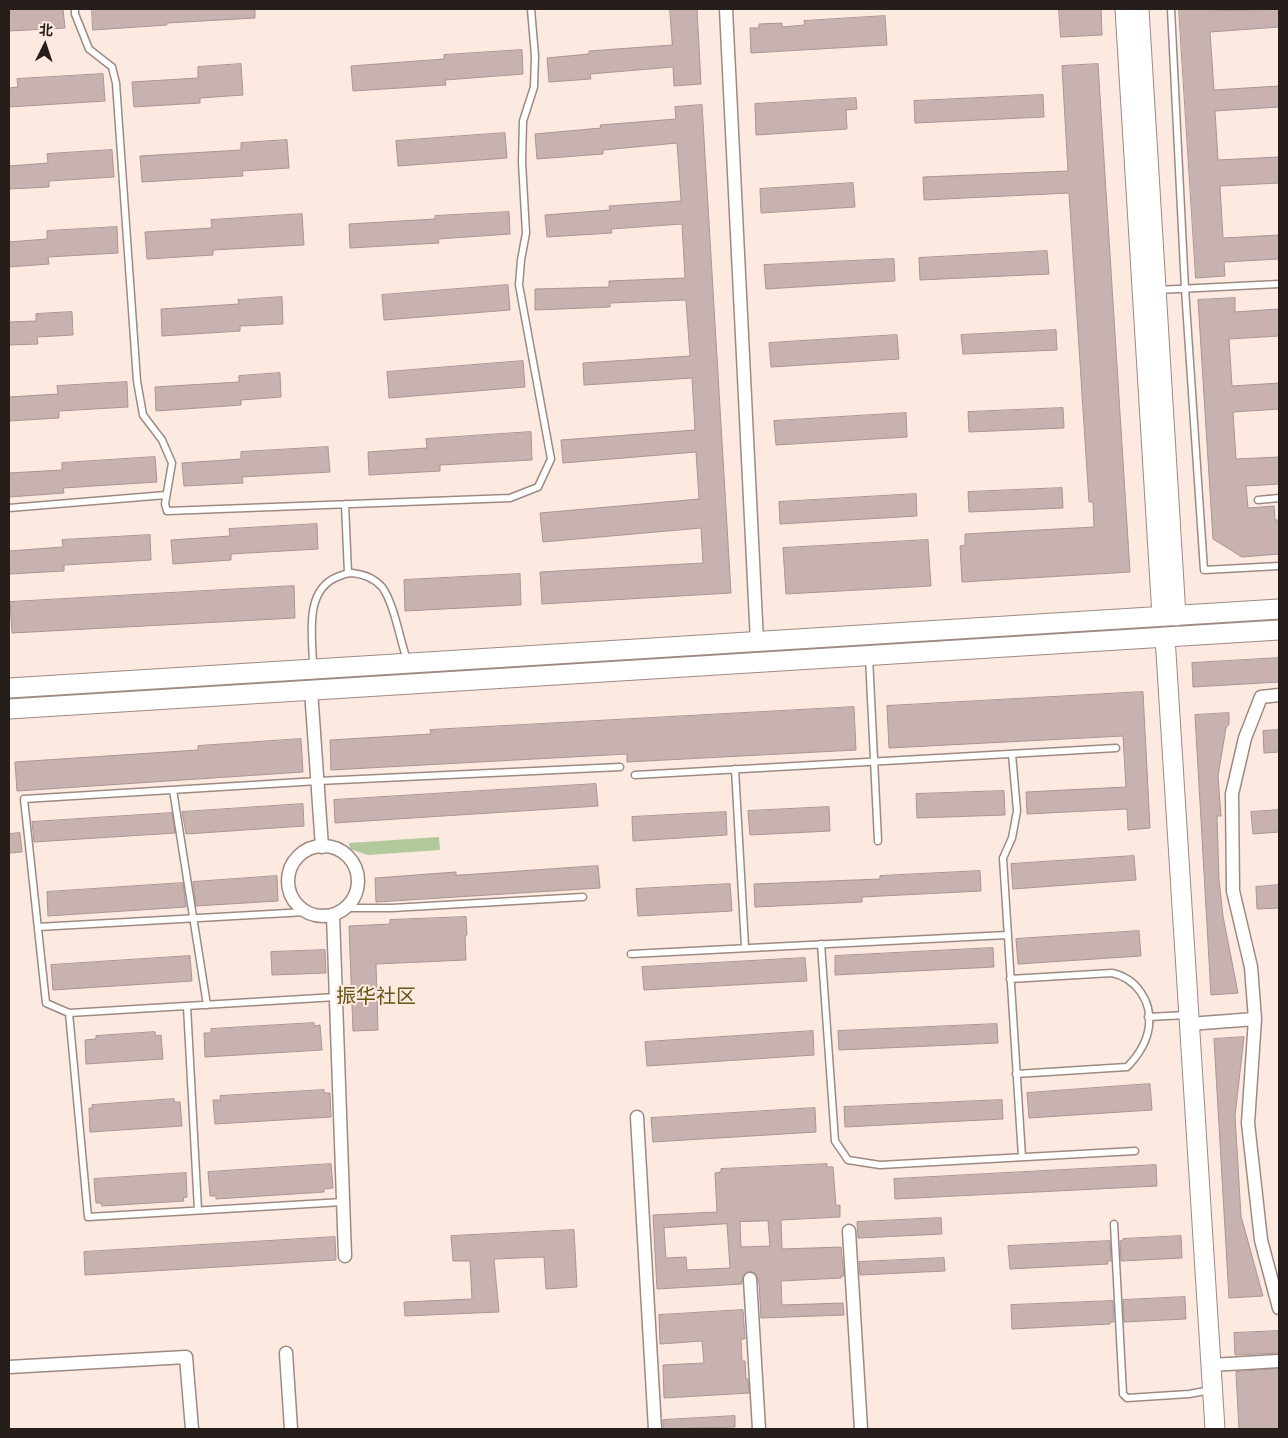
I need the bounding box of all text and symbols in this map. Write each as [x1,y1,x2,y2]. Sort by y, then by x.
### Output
north arrow [20,20,70,70]
text: 北 [38,21,54,40]
district label: 振华社区 [336,986,416,1010]

